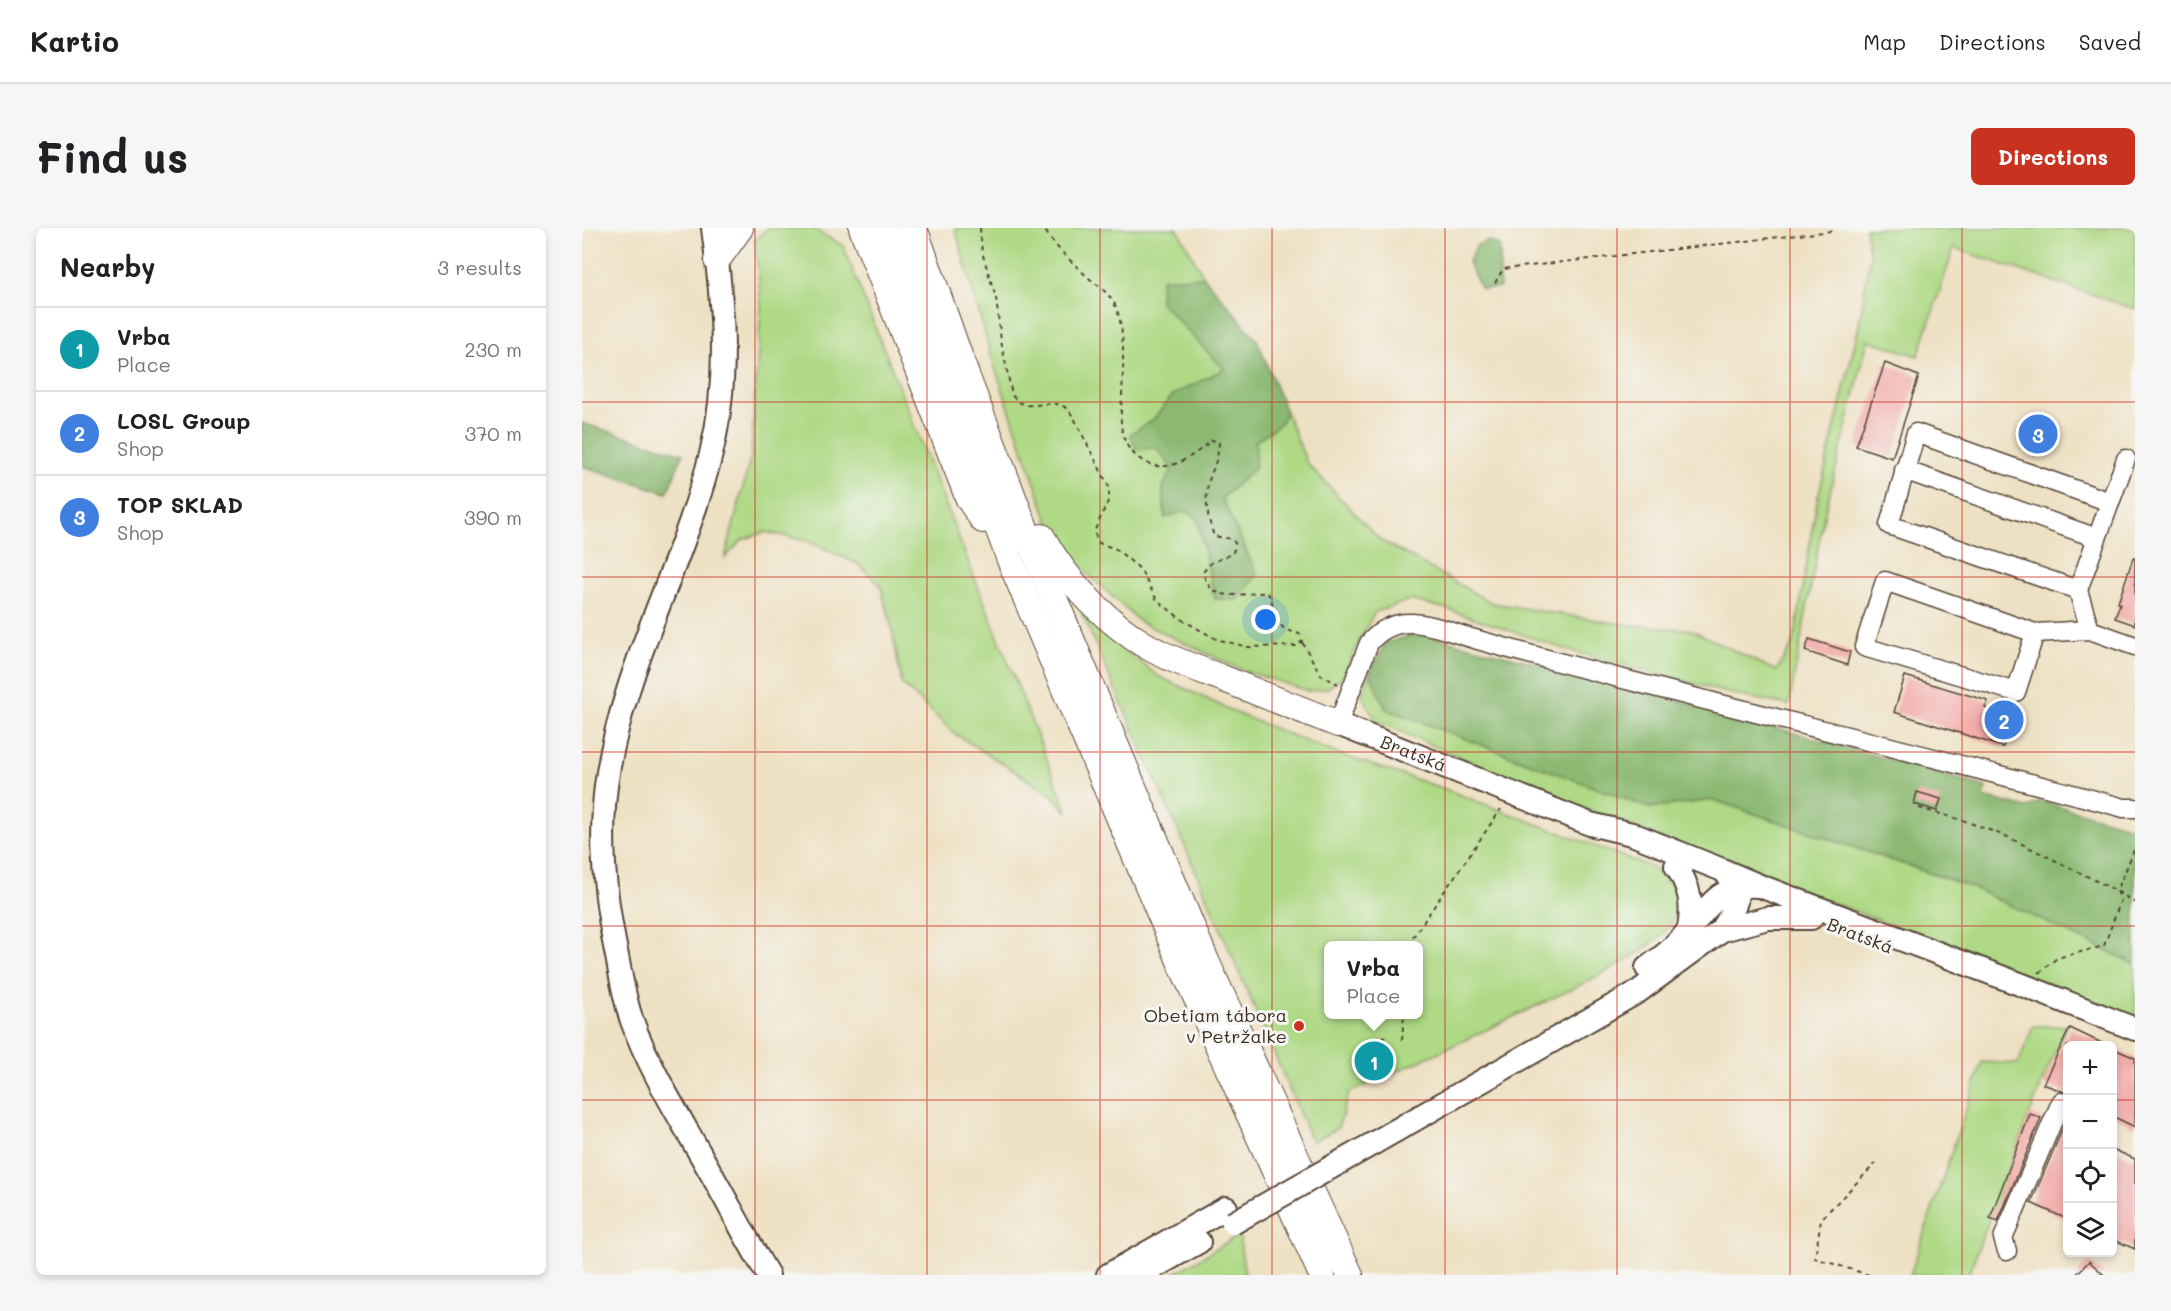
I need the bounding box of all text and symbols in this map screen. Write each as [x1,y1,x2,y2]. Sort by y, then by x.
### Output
text: Kartio [30,23,119,59]
text: Map [1863,28,1906,55]
text: Directions [1939,28,2046,55]
text: Saved [2079,28,2141,55]
button: Directions [1971,128,2135,185]
text: Find us [36,129,188,184]
text: Nearby [60,250,155,284]
text: 3 results [437,254,522,280]
text: Vrba [117,322,171,351]
text: 1 [75,336,84,362]
text: 230 m [464,336,522,362]
text: Place [117,351,171,377]
text: LOSL Group [117,406,250,435]
pin: 3 [2018,412,2058,456]
text: 2 [74,420,85,446]
text: 370 m [464,420,522,446]
text: Shop [117,435,164,461]
text: TOP SKLAD [117,490,243,519]
text: 3 [74,504,86,530]
text: 390 m [464,504,522,530]
text: Shop [117,519,164,545]
your location [1251,605,1280,634]
pin: 2 [1984,698,2024,742]
street label: Bratská [1377,729,1450,777]
street label: Bratská [1824,912,1897,959]
popup [1324,941,1423,1019]
text: Vrba [1347,953,1400,982]
text: Place [1347,982,1400,1008]
place label: Obetiam tábora v Petržalke [1144,1003,1287,1048]
marker: Obetiam tábora v Petržalke [1292,1019,1306,1033]
pin: 1 [1354,1038,1394,1084]
map controls [2063,1041,2117,1257]
button: + [2063,1041,2117,1095]
button: − [2063,1095,2117,1149]
button: locate [2063,1149,2117,1203]
button: layers [2063,1203,2117,1257]

